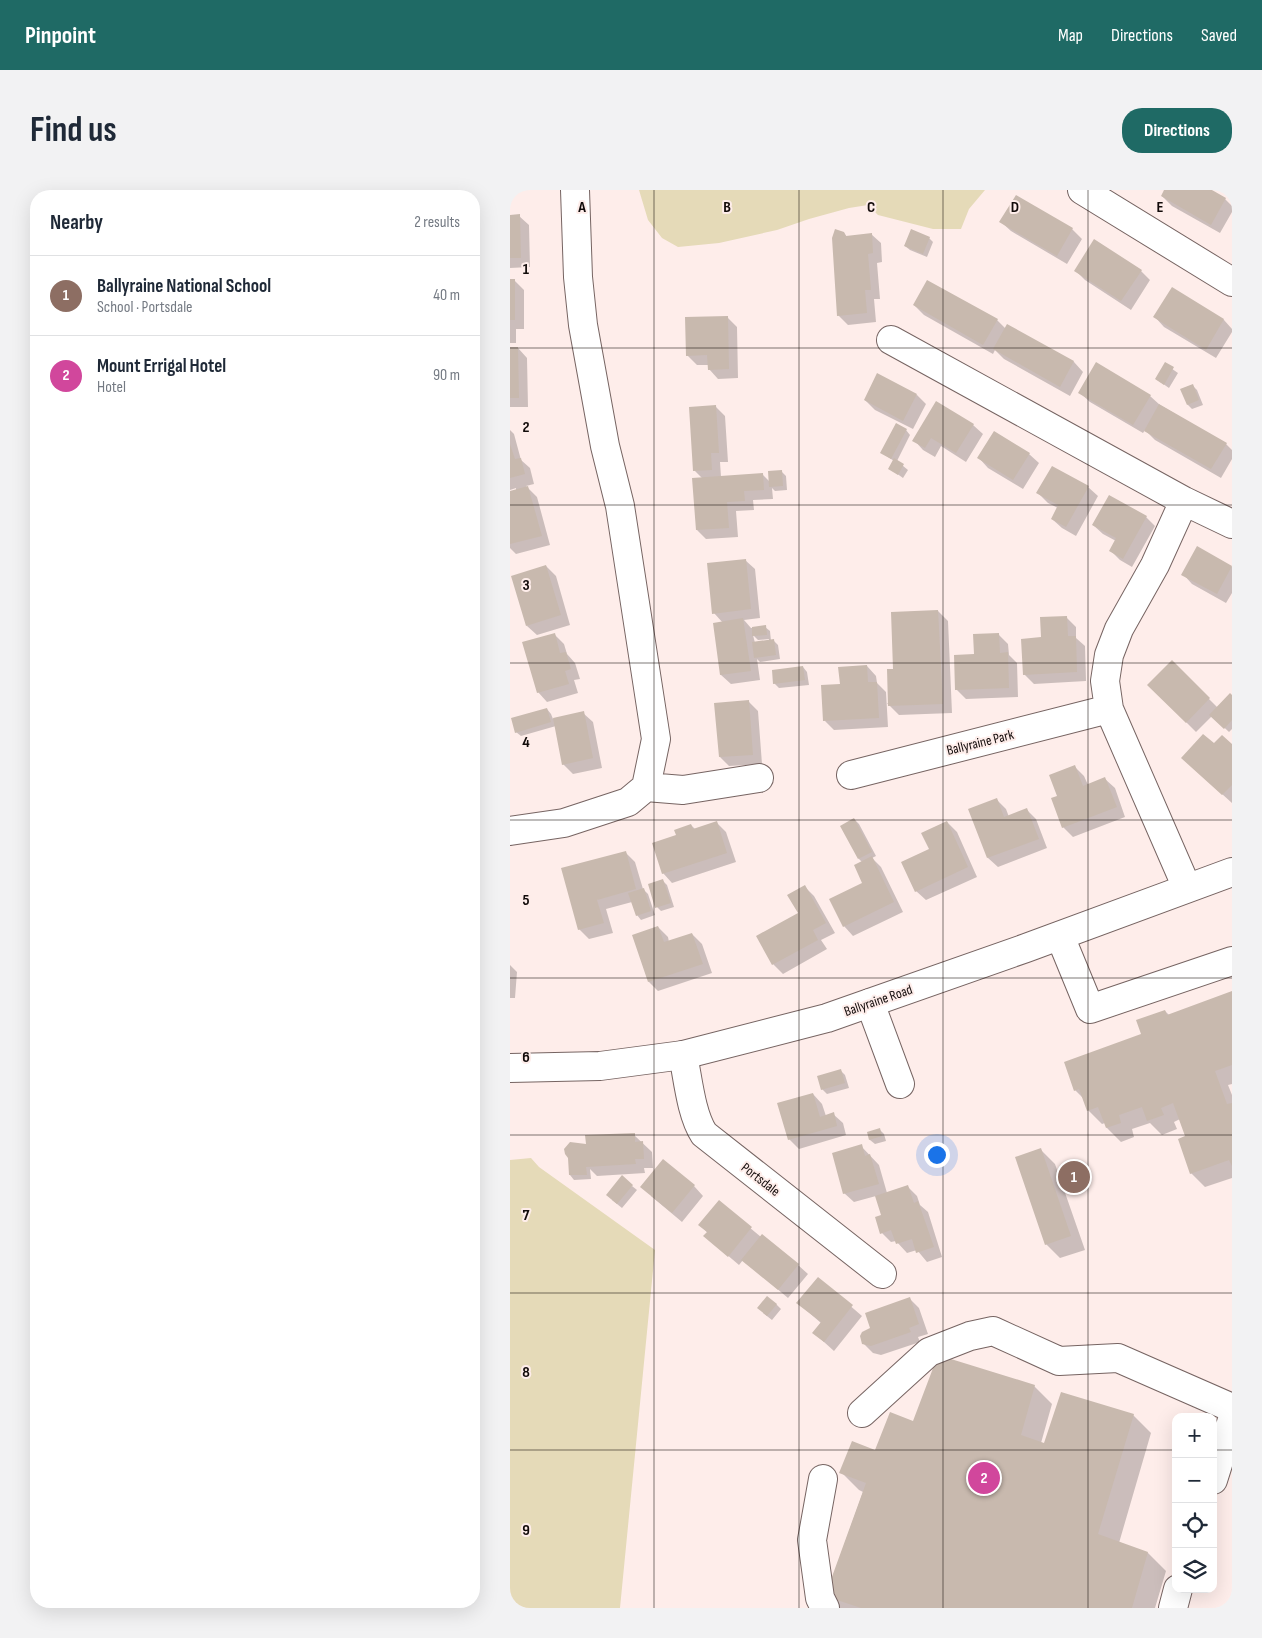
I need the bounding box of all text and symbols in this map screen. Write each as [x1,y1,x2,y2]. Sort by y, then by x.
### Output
text: Pinpoint [25,21,96,50]
text: Map [1058,25,1083,46]
text: Directions [1111,25,1173,46]
text: Saved [1201,25,1237,46]
button: Directions [1122,108,1232,153]
text: Find us [30,109,117,152]
text: A [577,198,586,217]
text: B [723,198,731,217]
text: C [867,198,875,217]
text: D [1011,198,1019,217]
text: E [1157,198,1164,217]
text: Nearby [50,210,103,235]
text: 2 results [414,213,460,232]
text: 1 [523,260,530,279]
text: Ballyraine National School [97,275,271,298]
text: 1 [63,286,69,305]
text: 40 m [433,286,460,305]
text: School · Portsdale [97,298,193,317]
text: Mount Errigal Hotel [97,355,226,378]
text: 2 [62,366,70,385]
text: 90 m [433,366,460,385]
text: Hotel [97,378,126,397]
text: 2 [522,418,530,437]
text: 3 [522,576,530,595]
street label: Ballyraine Park [945,726,1016,759]
text: 4 [522,733,530,752]
text: 5 [522,891,530,910]
street label: Ballyraine Road [842,981,915,1020]
text: 6 [522,1048,530,1067]
your location [924,1142,950,1168]
pin: 1 [1058,1158,1090,1196]
street label: Portsdale [738,1159,783,1200]
text: 7 [523,1206,530,1225]
text: 8 [522,1363,530,1382]
map controls [1172,1413,1217,1593]
button: + [1172,1413,1217,1458]
button: − [1172,1458,1217,1503]
pin: 2 [968,1459,1000,1497]
button: locate [1172,1503,1217,1548]
text: 9 [522,1521,530,1540]
button: layers [1172,1548,1217,1593]

